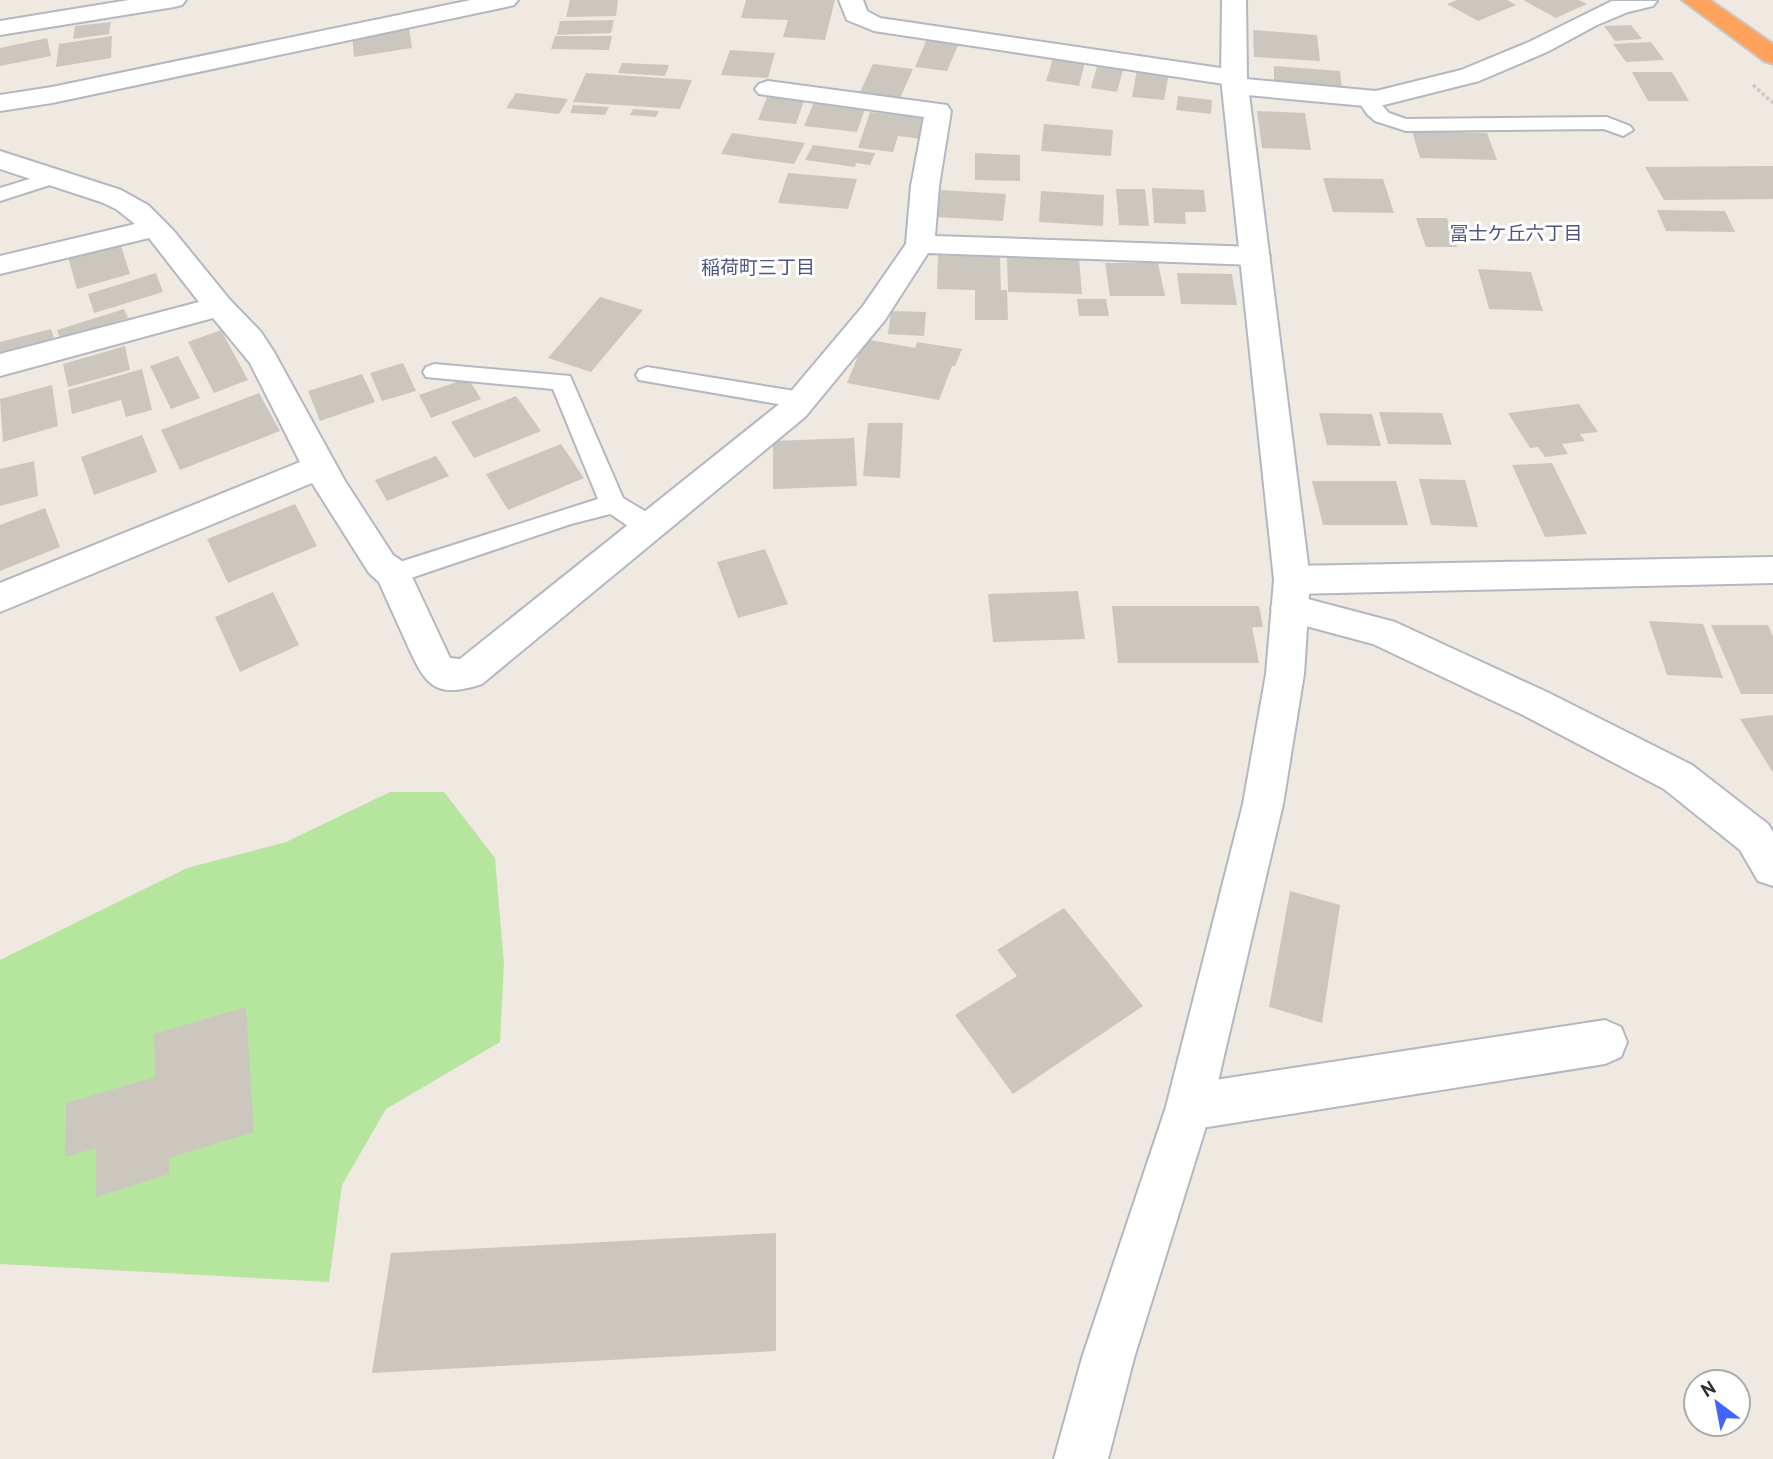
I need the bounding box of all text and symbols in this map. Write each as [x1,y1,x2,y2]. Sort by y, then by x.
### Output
district label: 冨士ケ丘六丁目 [1449,221,1583,245]
district label: 稲荷町三丁目 [701,255,815,279]
north arrow [1682,1368,1752,1438]
text: N [1696,1375,1720,1402]

